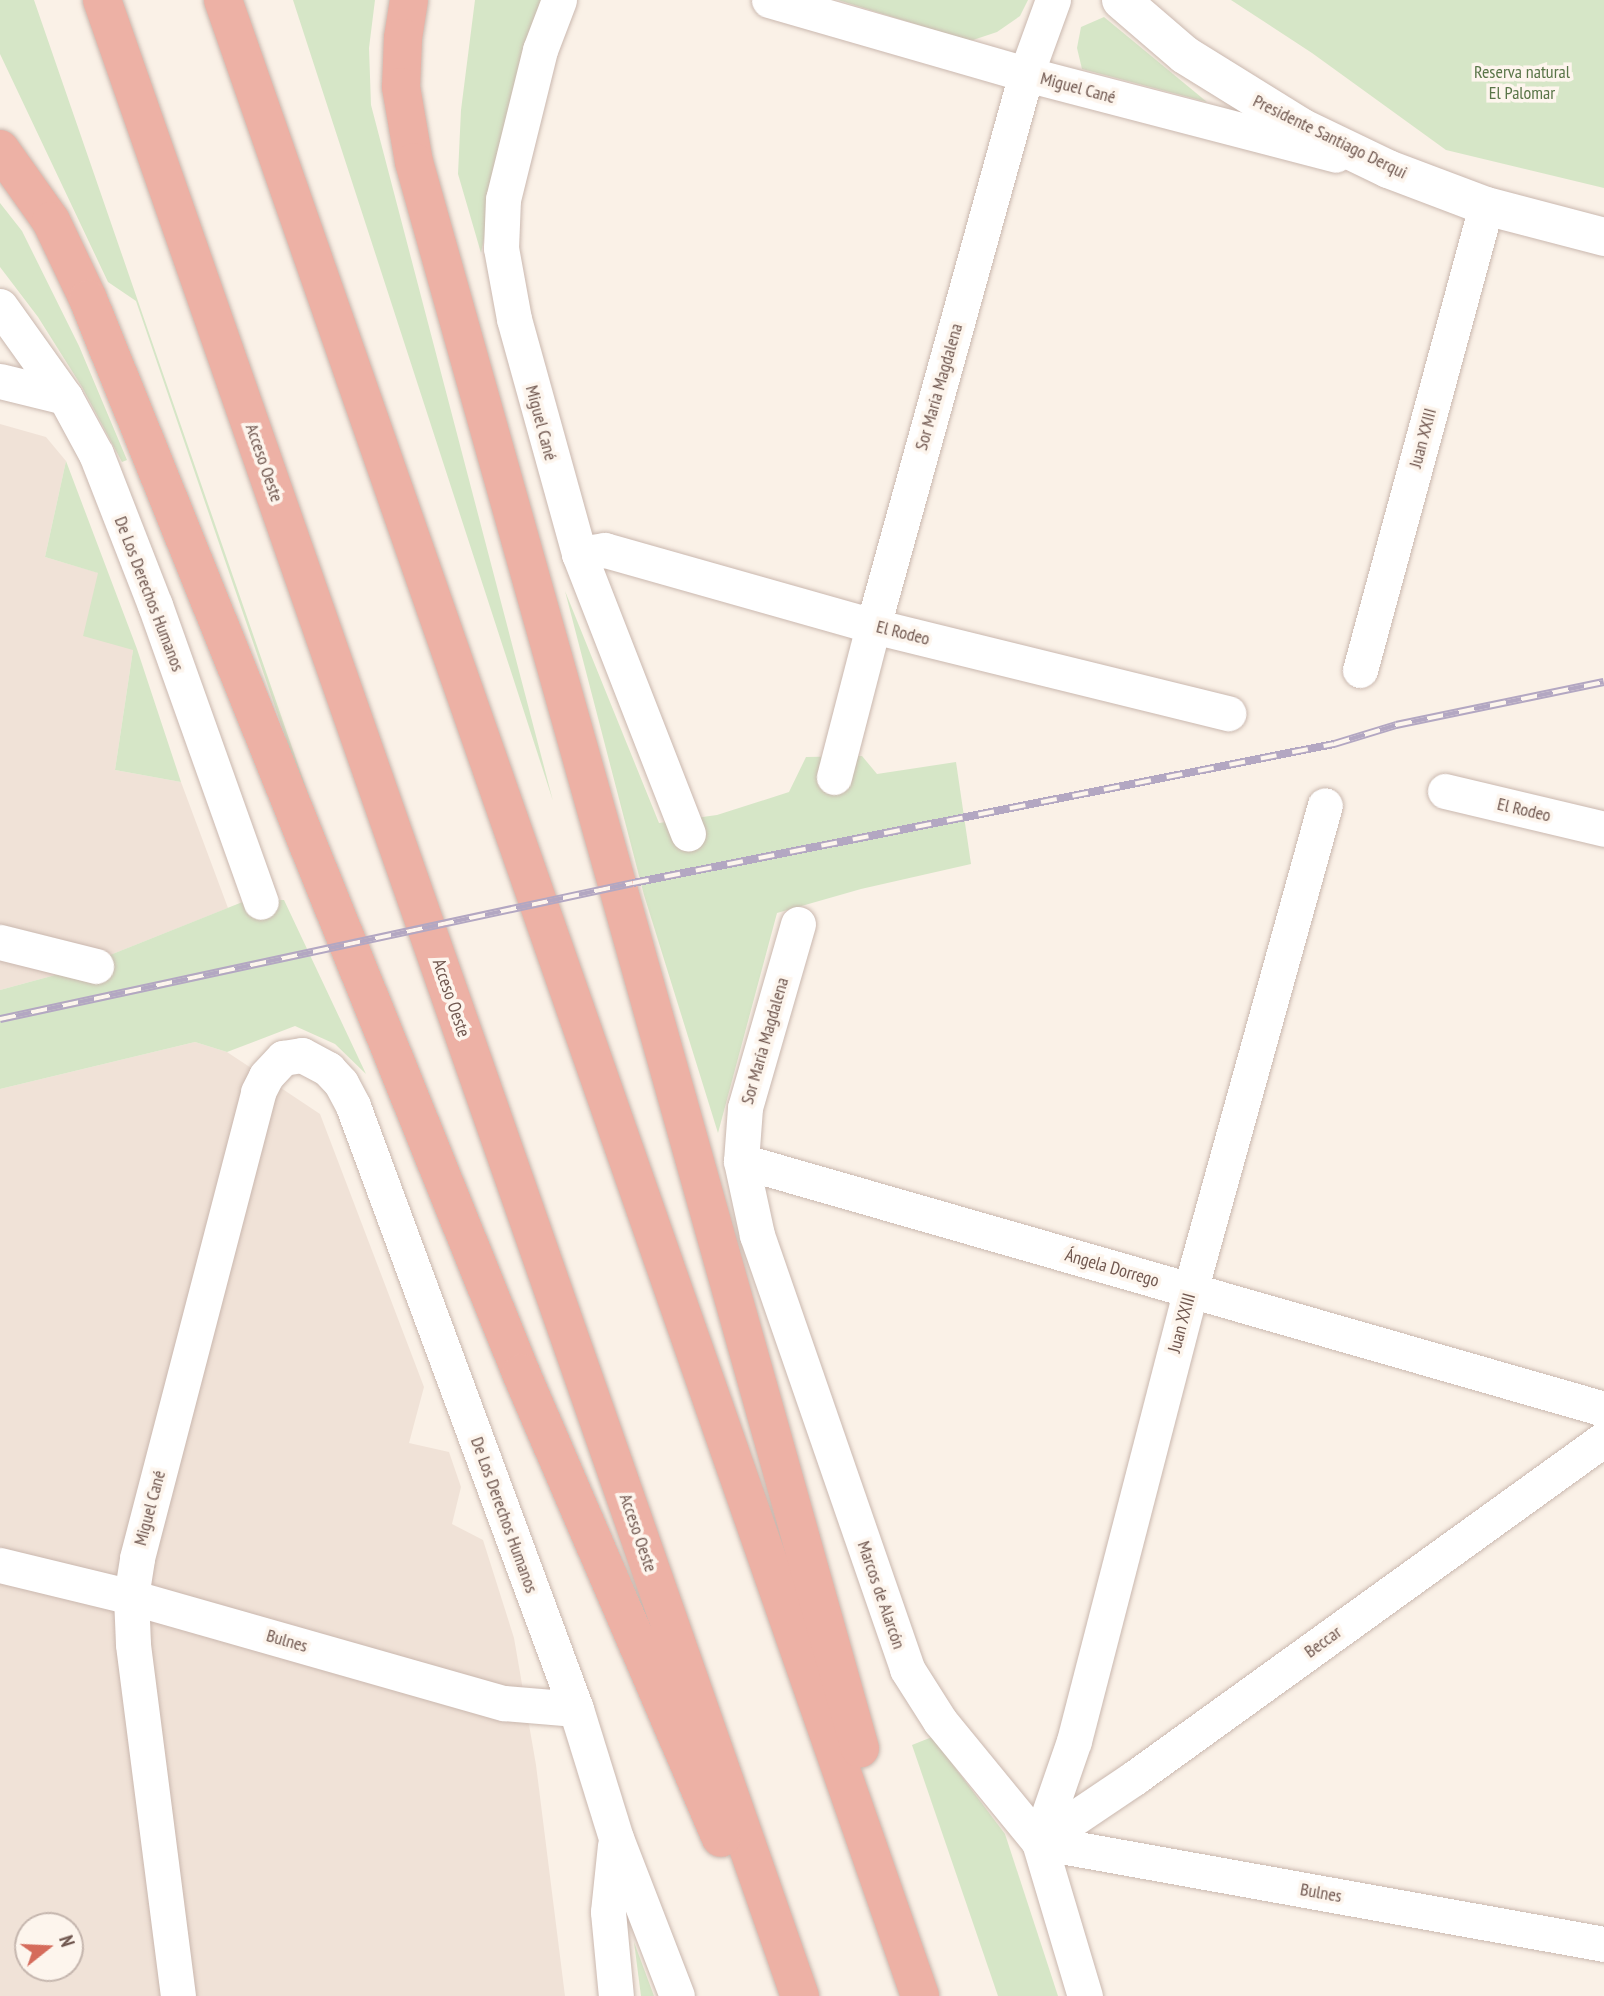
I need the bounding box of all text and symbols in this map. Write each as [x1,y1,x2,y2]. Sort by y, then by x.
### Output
park label: Reserva natural El Palomar [1474,62,1570,104]
street label: Miguel Cané [1038,68,1118,108]
street label: Presidente Santiago Derqui [1249,90,1411,184]
street label: Sor María Magdalena [911,321,967,453]
street label: Miguel Cané [521,383,561,463]
street label: Juan XXIII [1405,406,1441,470]
street label: Acceso Oeste [241,421,287,505]
street label: De Los Derechos Humanos [109,513,189,675]
street label: El Rodeo [874,616,932,650]
street label: El Rodeo [1495,793,1553,827]
street label: Acceso Oeste [428,956,474,1040]
street label: Sor María Magdalena [737,975,793,1107]
street label: Ángela Dorrego [1063,1244,1161,1292]
street label: Juan XXIII [1164,1291,1200,1355]
street label: De Los Derechos Humanos [466,1434,542,1596]
street label: Miguel Cané [130,1468,170,1548]
street label: Acceso Oeste [615,1491,661,1575]
street label: Marcos de Alarcón [852,1538,910,1652]
street label: Beccar [1300,1621,1346,1663]
street label: Bulnes [264,1625,310,1657]
street label: Bulnes [1298,1879,1344,1907]
north arrow [14,1912,84,1982]
text: N [54,1933,80,1950]

